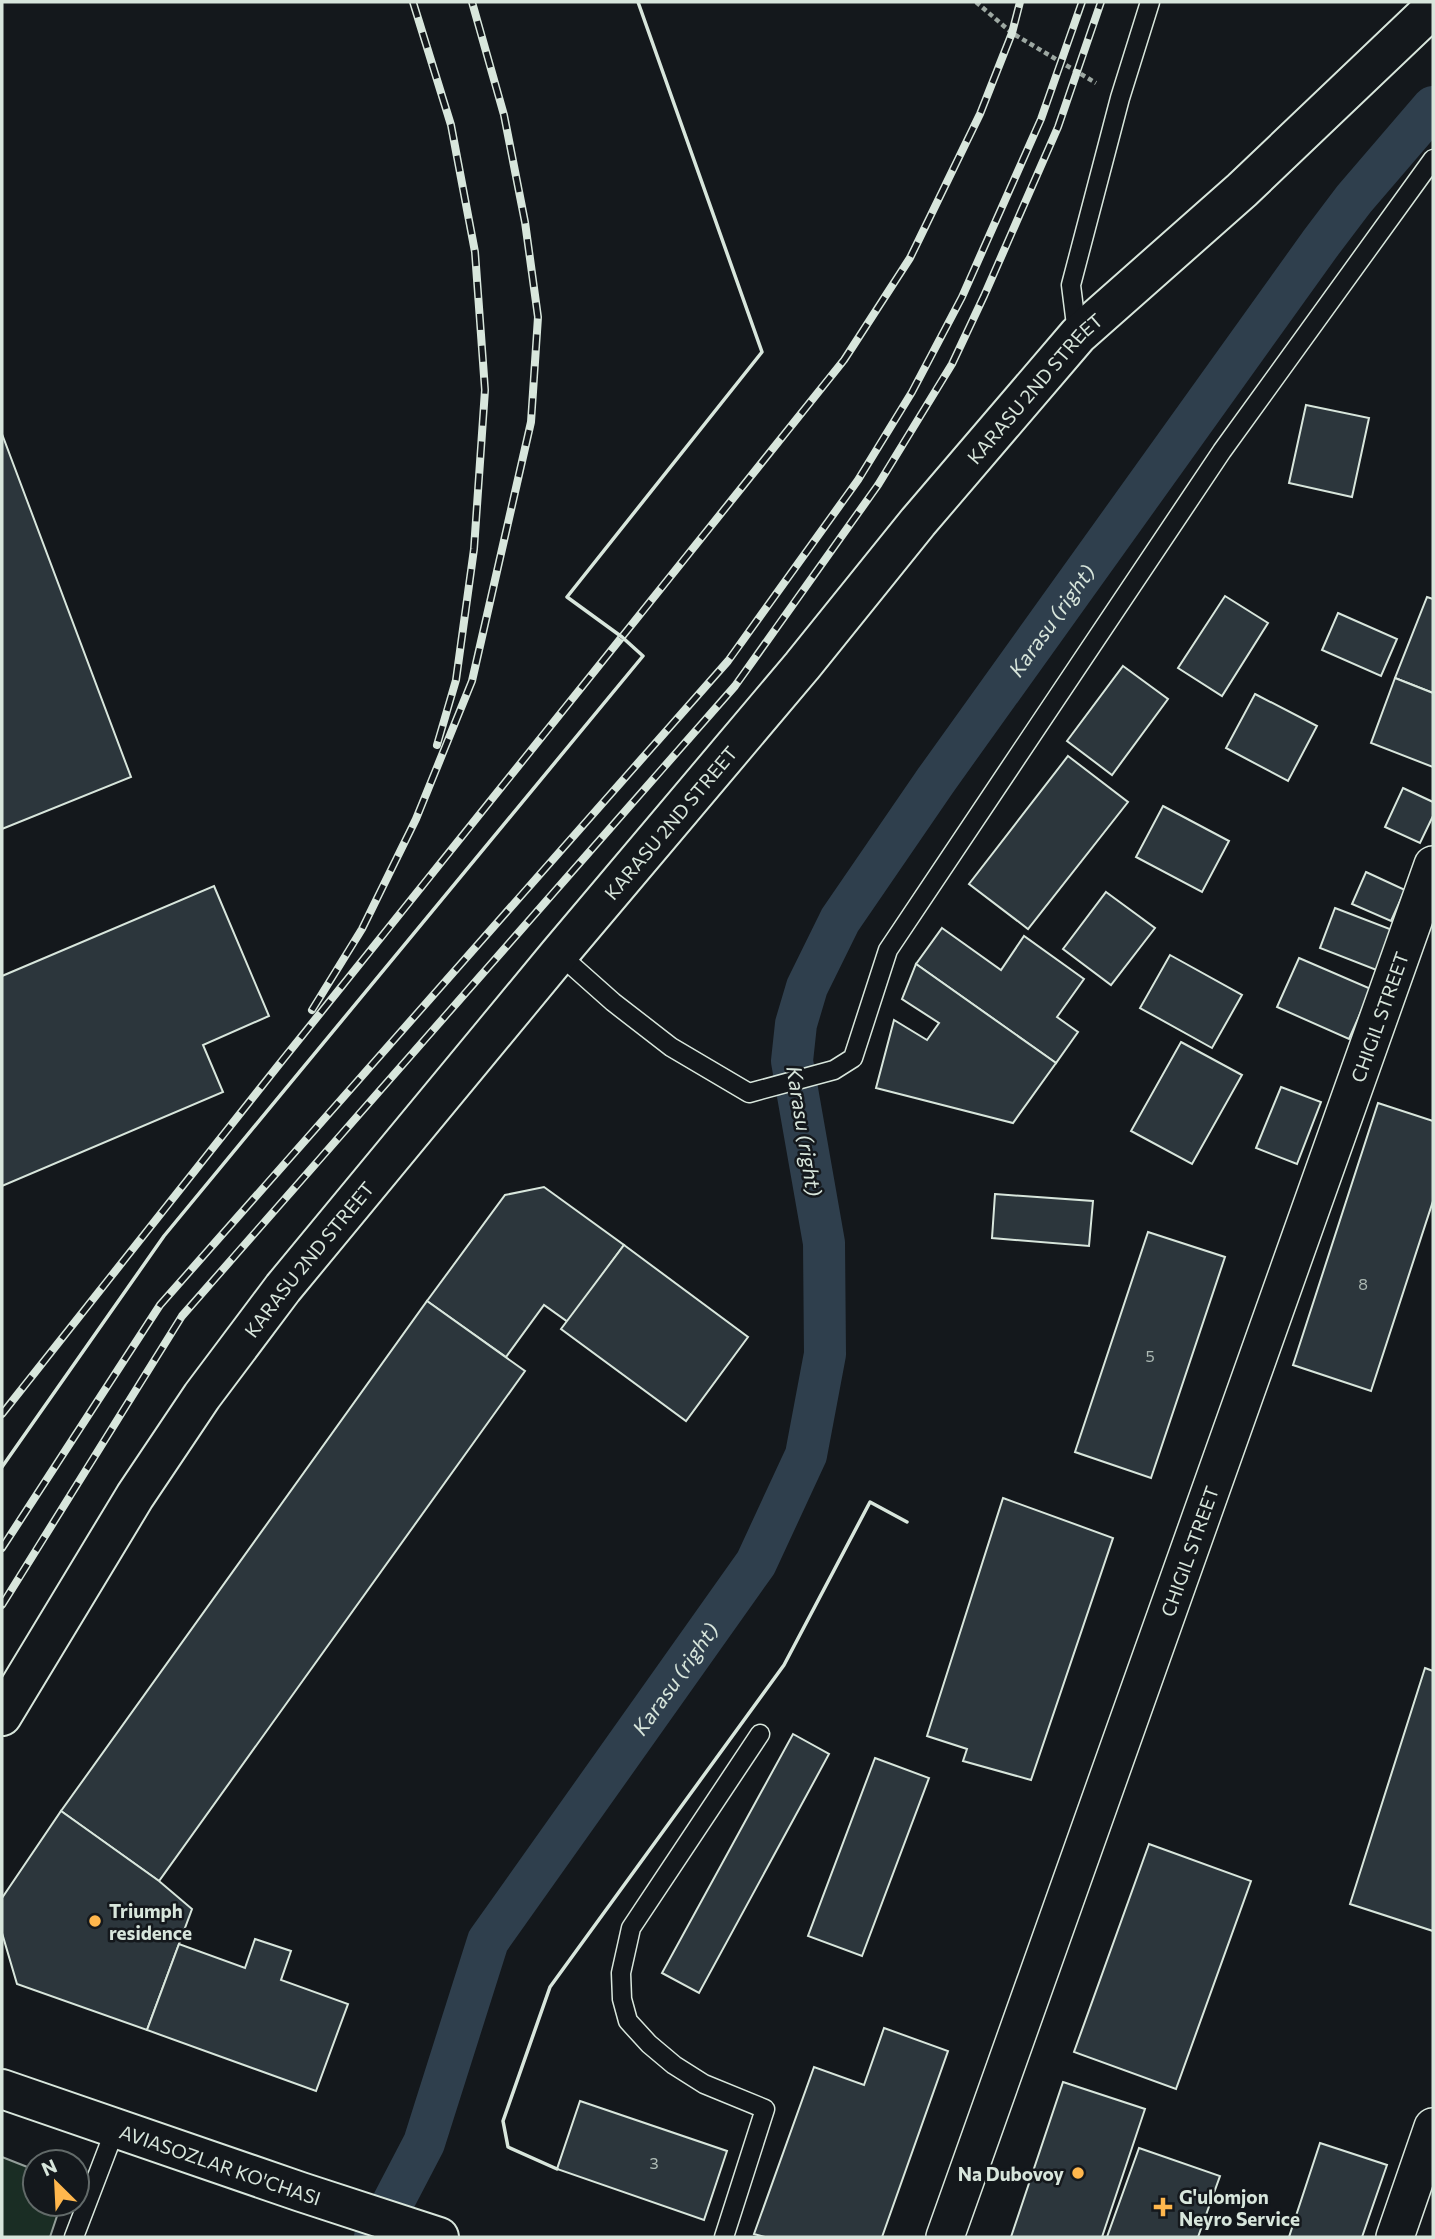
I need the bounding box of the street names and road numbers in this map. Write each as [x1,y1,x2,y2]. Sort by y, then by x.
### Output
street label: KARASU 2ND STREET [962,308,1107,468]
street label: KARASU 2ND STREET [599,741,741,904]
street label: CHIGIL STREET [1345,949,1413,1085]
street label: KARASU 2ND STREET [239,1176,378,1341]
street label: CHIGIL STREET [1155,1483,1223,1619]
street label: AVIASOZLAR KO'CHASI [117,2119,324,2209]

